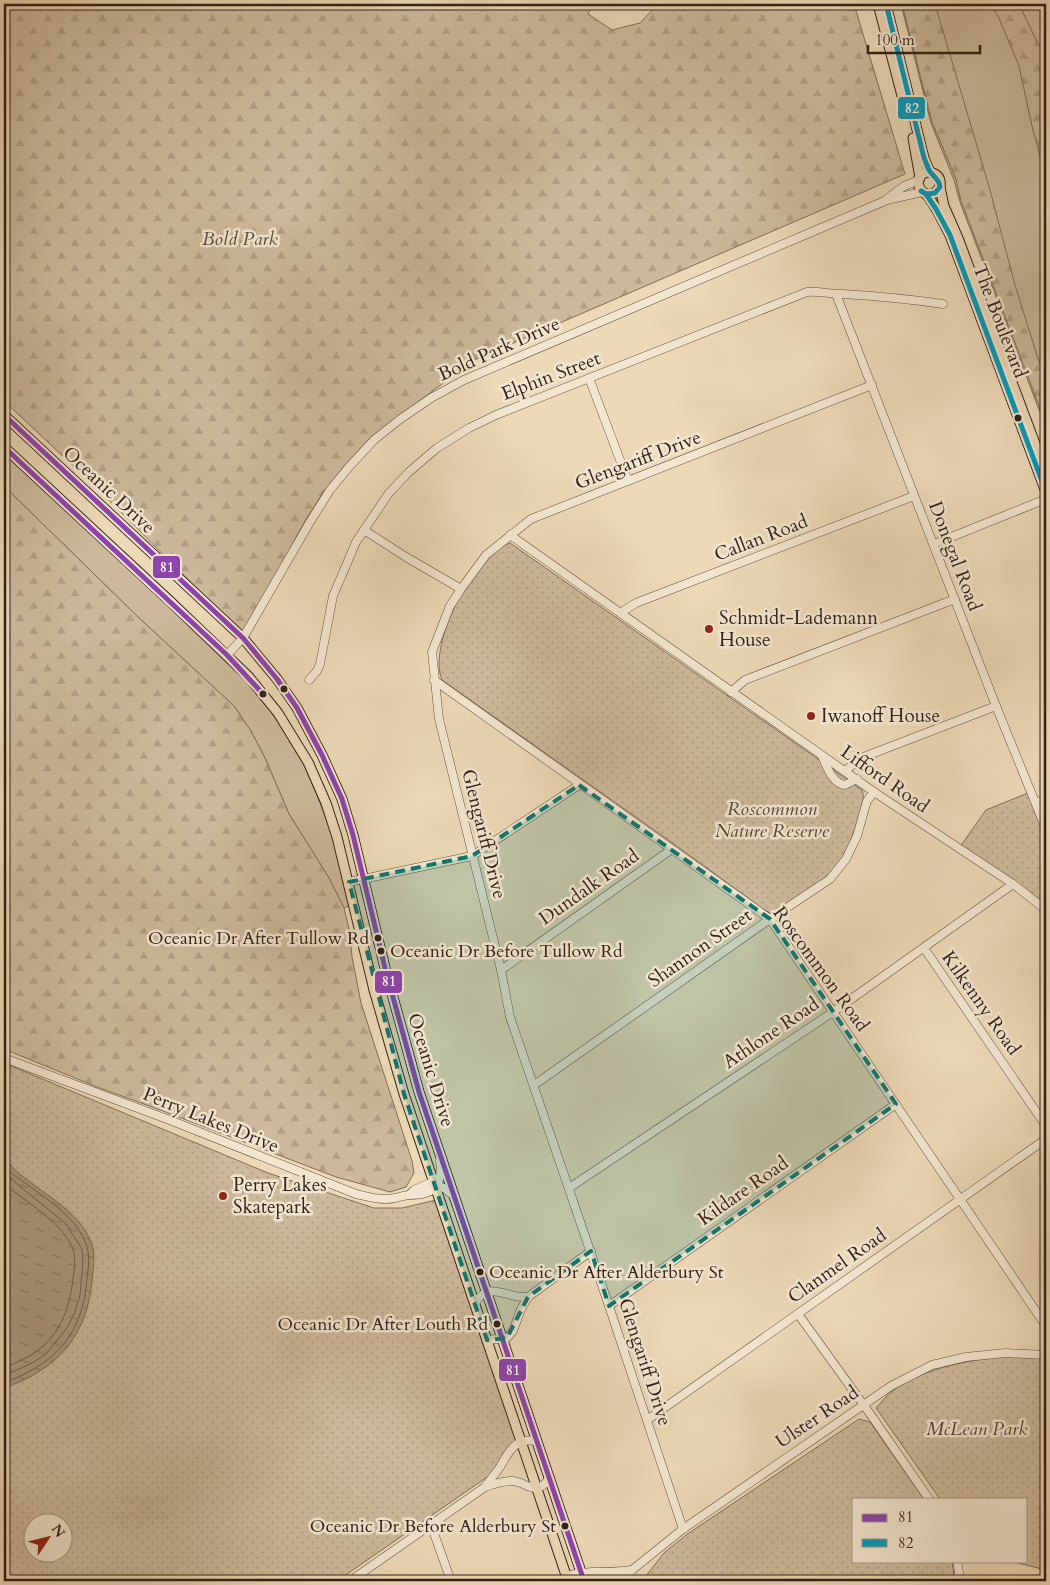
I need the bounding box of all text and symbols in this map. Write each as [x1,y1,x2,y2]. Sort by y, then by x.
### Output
scale bar [868,22,980,54]
text: 100 m [875,30,915,50]
line badge: 82 [897,96,926,120]
text: 82 [905,99,919,118]
park label: Bold Park [202,226,279,252]
street label: The Boulevard [966,260,1034,382]
street label: Bold Park Drive [434,311,564,387]
street label: Elphin Street [498,345,604,407]
unlabelled marker [1013,413,1023,423]
street label: Glengariff Drive [571,424,705,496]
street label: Oceanic Drive [57,440,161,540]
street label: Donegal Road [922,497,988,615]
street label: Callan Road [710,508,812,568]
line badge: 81 [152,555,181,579]
text: 81 [160,558,174,577]
place label: Schmidt-Lademann House [719,605,878,653]
marker: Schmidt-Lademann House [703,623,715,635]
unlabelled marker [279,684,289,694]
unlabelled marker [258,689,268,699]
place label: Iwanoff House [821,703,940,729]
marker: Iwanoff House [805,710,817,722]
street label: Lifford Road [836,739,934,819]
street label: Glengariff Drive [455,766,513,902]
park label: Roscommon Nature Reserve [715,796,830,844]
street label: Dundalk Road [534,843,644,931]
street label: Roscommon Road [767,901,875,1037]
street label: Shannon Street [643,902,757,994]
place label: Oceanic Dr After Tullow Rd [148,926,369,951]
marker: Oceanic Dr After Tullow Rd [373,933,383,943]
place label: Oceanic Dr Before Tullow Rd [390,939,623,964]
marker: Oceanic Dr Before Tullow Rd [376,946,386,956]
street label: Kilkenny Road [935,946,1027,1060]
line badge: 81 [374,970,403,994]
text: 81 [382,972,396,991]
street label: Athlone Road [718,991,824,1075]
street label: Oceanic Drive [401,1010,461,1130]
street label: Perry Lakes Drive [139,1081,283,1159]
street label: Kildare Road [693,1150,793,1232]
place label: Perry Lakes Skatepark [233,1172,327,1220]
marker: Perry Lakes Skatepark [217,1190,229,1202]
street label: Clanmel Road [783,1222,891,1310]
place label: Oceanic Dr After Alderbury St [489,1260,724,1285]
marker: Oceanic Dr After Alderbury St [475,1267,485,1277]
street label: Glengariff Drive [612,1295,678,1429]
place label: Oceanic Dr After Louth Rd [277,1312,488,1337]
marker: Oceanic Dr After Louth Rd [492,1319,502,1329]
line badge: 81 [498,1358,527,1382]
text: 81 [506,1361,520,1380]
street label: Ulster Road [770,1380,864,1454]
park label: McLean Park [926,1416,1028,1442]
legend [852,1498,1028,1562]
text: 81 [898,1507,913,1527]
north arrow [22,1512,72,1562]
place label: Oceanic Dr Before Alderbury St [310,1514,556,1539]
text: N [47,1520,70,1541]
marker: Oceanic Dr Before Alderbury St [560,1521,570,1531]
text: 82 [898,1533,914,1553]

